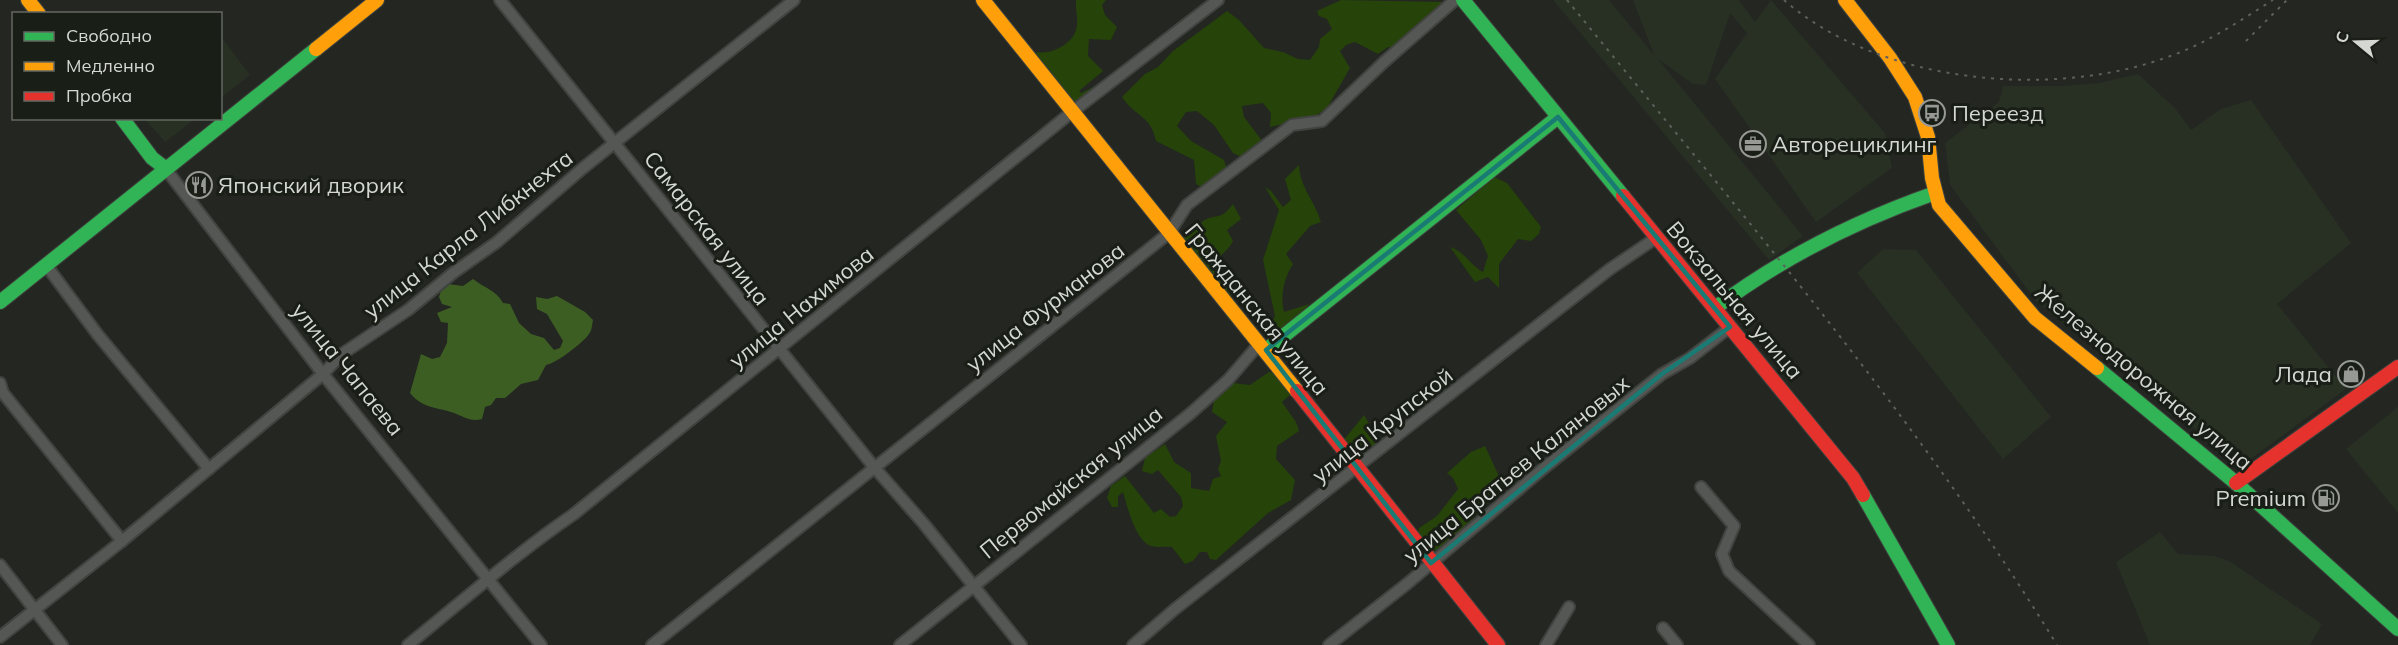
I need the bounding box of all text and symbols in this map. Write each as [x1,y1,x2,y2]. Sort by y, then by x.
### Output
legend [12,12,222,120]
north arrow [2326,12,2386,72]
text: Свободно [66,24,152,47]
text: С [2331,29,2353,46]
text: Медленно [66,54,155,77]
text: Пробка [66,84,132,107]
bus stop icon: Переезд [1917,98,1947,128]
place label: Переезд [1952,99,2044,127]
office icon: Авторециклинг [1738,129,1768,159]
place label: Авторециклинг [1772,130,1937,158]
street label: улица Карла Либкнехта [358,144,578,324]
street label: Самарская улица [638,145,776,311]
restaurant icon: Японский дворик [184,170,214,200]
place label: Японский дворик [218,171,404,199]
street label: Вокзальная улица [1661,215,1809,385]
street label: Гражданская улица [1179,217,1335,401]
street label: улица Фурманова [960,236,1130,378]
street label: улица Нахимова [723,240,879,374]
street label: Железнодорожная улица [2030,278,2258,476]
street label: улица Чапаева [286,297,410,441]
shop icon: Лада [2336,359,2366,389]
place label: Лада [2275,360,2332,388]
street label: улица Крупской [1306,361,1458,489]
street label: улица Братьев Каляновых [1397,369,1635,569]
street label: Первомайская улица [974,400,1168,564]
fuel station icon: Premium [2311,483,2341,513]
place label: Premium [2216,484,2306,512]

